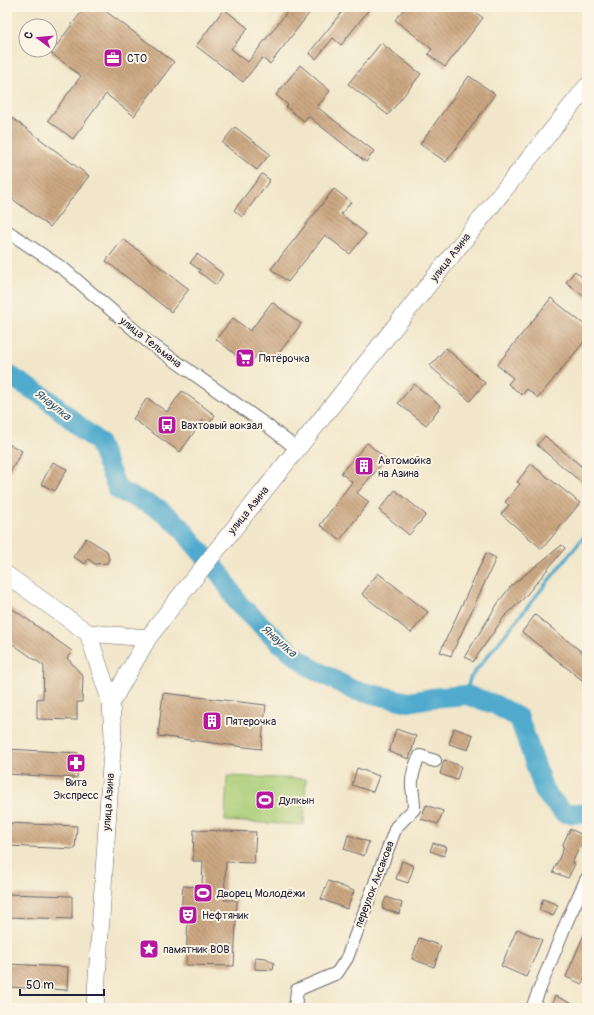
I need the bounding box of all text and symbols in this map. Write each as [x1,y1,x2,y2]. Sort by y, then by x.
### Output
north arrow [18,18,58,58]
text: С [22,30,36,40]
office icon: СТО [102,47,124,69]
place label: СТО [127,52,147,65]
street label: улица Азина [427,231,473,285]
street label: улица Тельмана [116,314,184,371]
supermarket icon: Пятёрочка [234,347,256,369]
place label: Пятёрочка [259,352,310,365]
water label: Янаулка [32,387,75,425]
bus stop icon: Вахтовый вокзал [156,414,178,436]
place label: Вахтовый вокзал [181,419,263,432]
place label: Автомойка на Азина [378,454,431,480]
building icon: Автомойка на Азина [353,455,375,477]
street label: улица Азина [225,484,272,538]
water label: Янаулка [258,622,300,662]
building icon: Пятерочка [201,710,223,732]
place label: Пятерочка [226,715,276,728]
pharmacy icon: Вита Экспресс [65,752,87,774]
street label: улица Азина [100,773,117,832]
place label: Вита Экспресс [53,776,99,802]
sports icon: Дулкын [254,789,276,811]
place label: Дулкын [278,794,314,807]
street label: переулок Аксакова [352,839,397,929]
sports icon: Дворец Молодёжи [192,882,214,904]
place label: Дворец Молодёжи [216,887,305,900]
theatre icon: Нефтяник [177,904,199,926]
place label: Нефтяник [202,909,249,922]
place icon: памятник ВОВ [138,938,160,960]
place label: памятник ВОВ [163,943,230,956]
scale bar [20,971,104,997]
text: 50 m [26,978,54,993]

